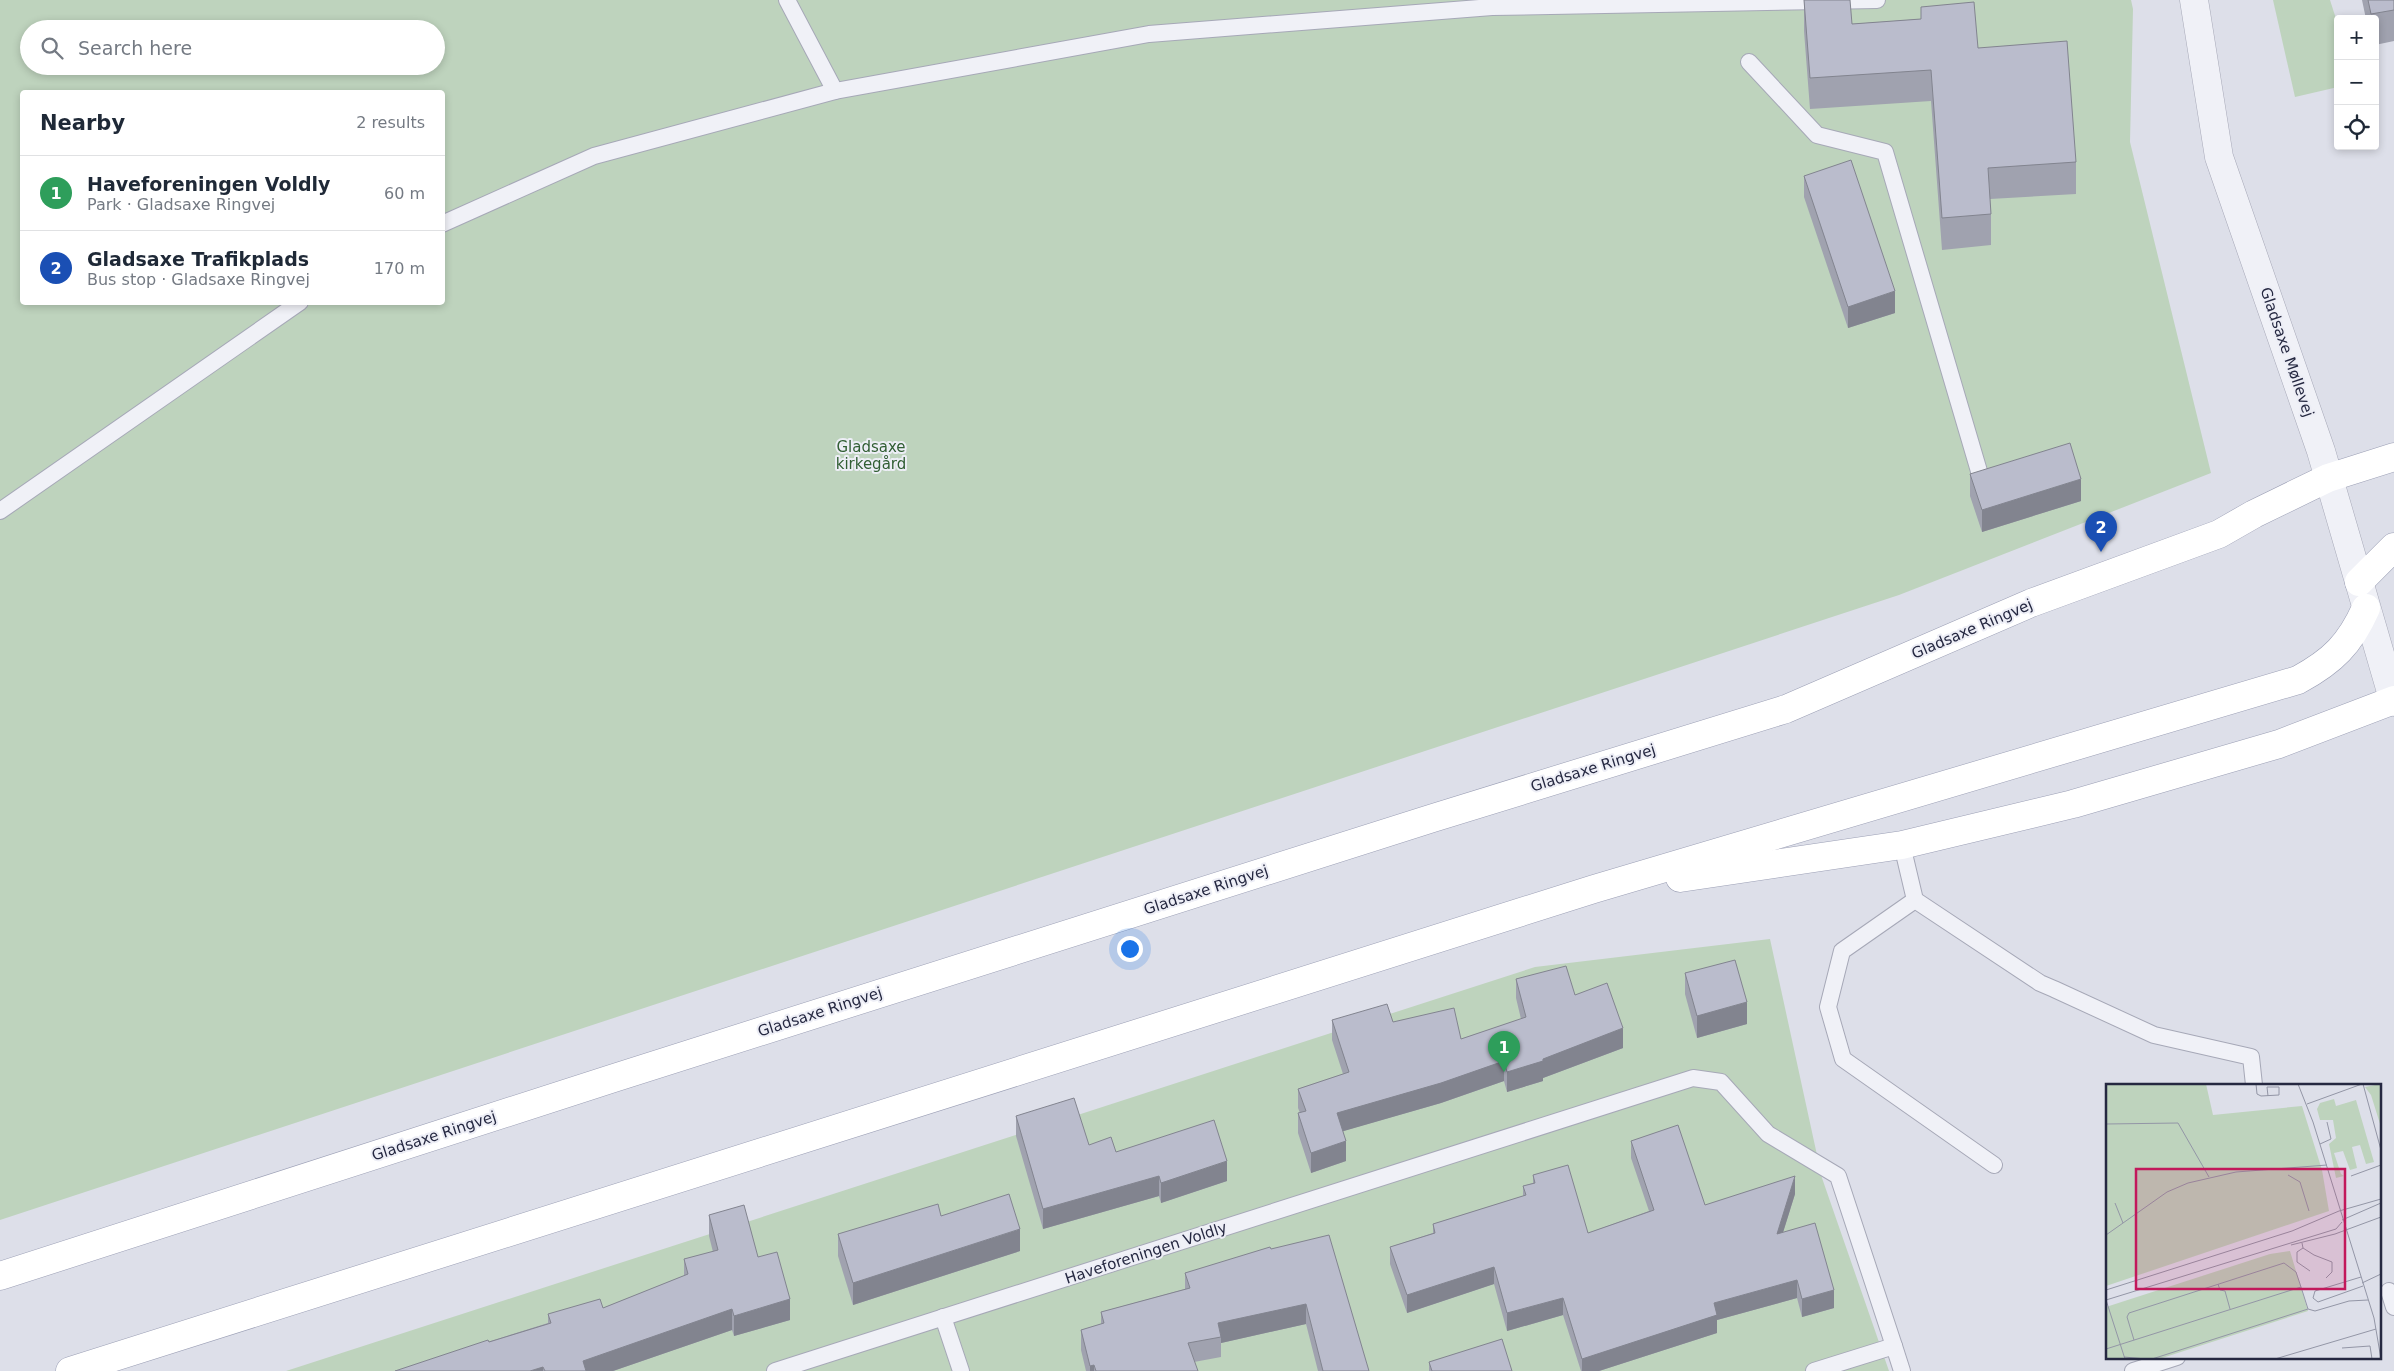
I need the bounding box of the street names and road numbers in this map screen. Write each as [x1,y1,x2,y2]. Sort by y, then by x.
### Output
street label: Gladsaxe Møllevej [2256,285,2318,419]
street label: Gladsaxe Ringvej [1909,595,2035,663]
street label: Gladsaxe Ringvej [1528,740,1658,796]
street label: Gladsaxe Ringvej [1141,861,1271,919]
street label: Gladsaxe Ringvej [755,983,885,1041]
street label: Gladsaxe Ringvej [369,1107,499,1165]
street label: Haveforeningen Voldly [1063,1218,1229,1288]

